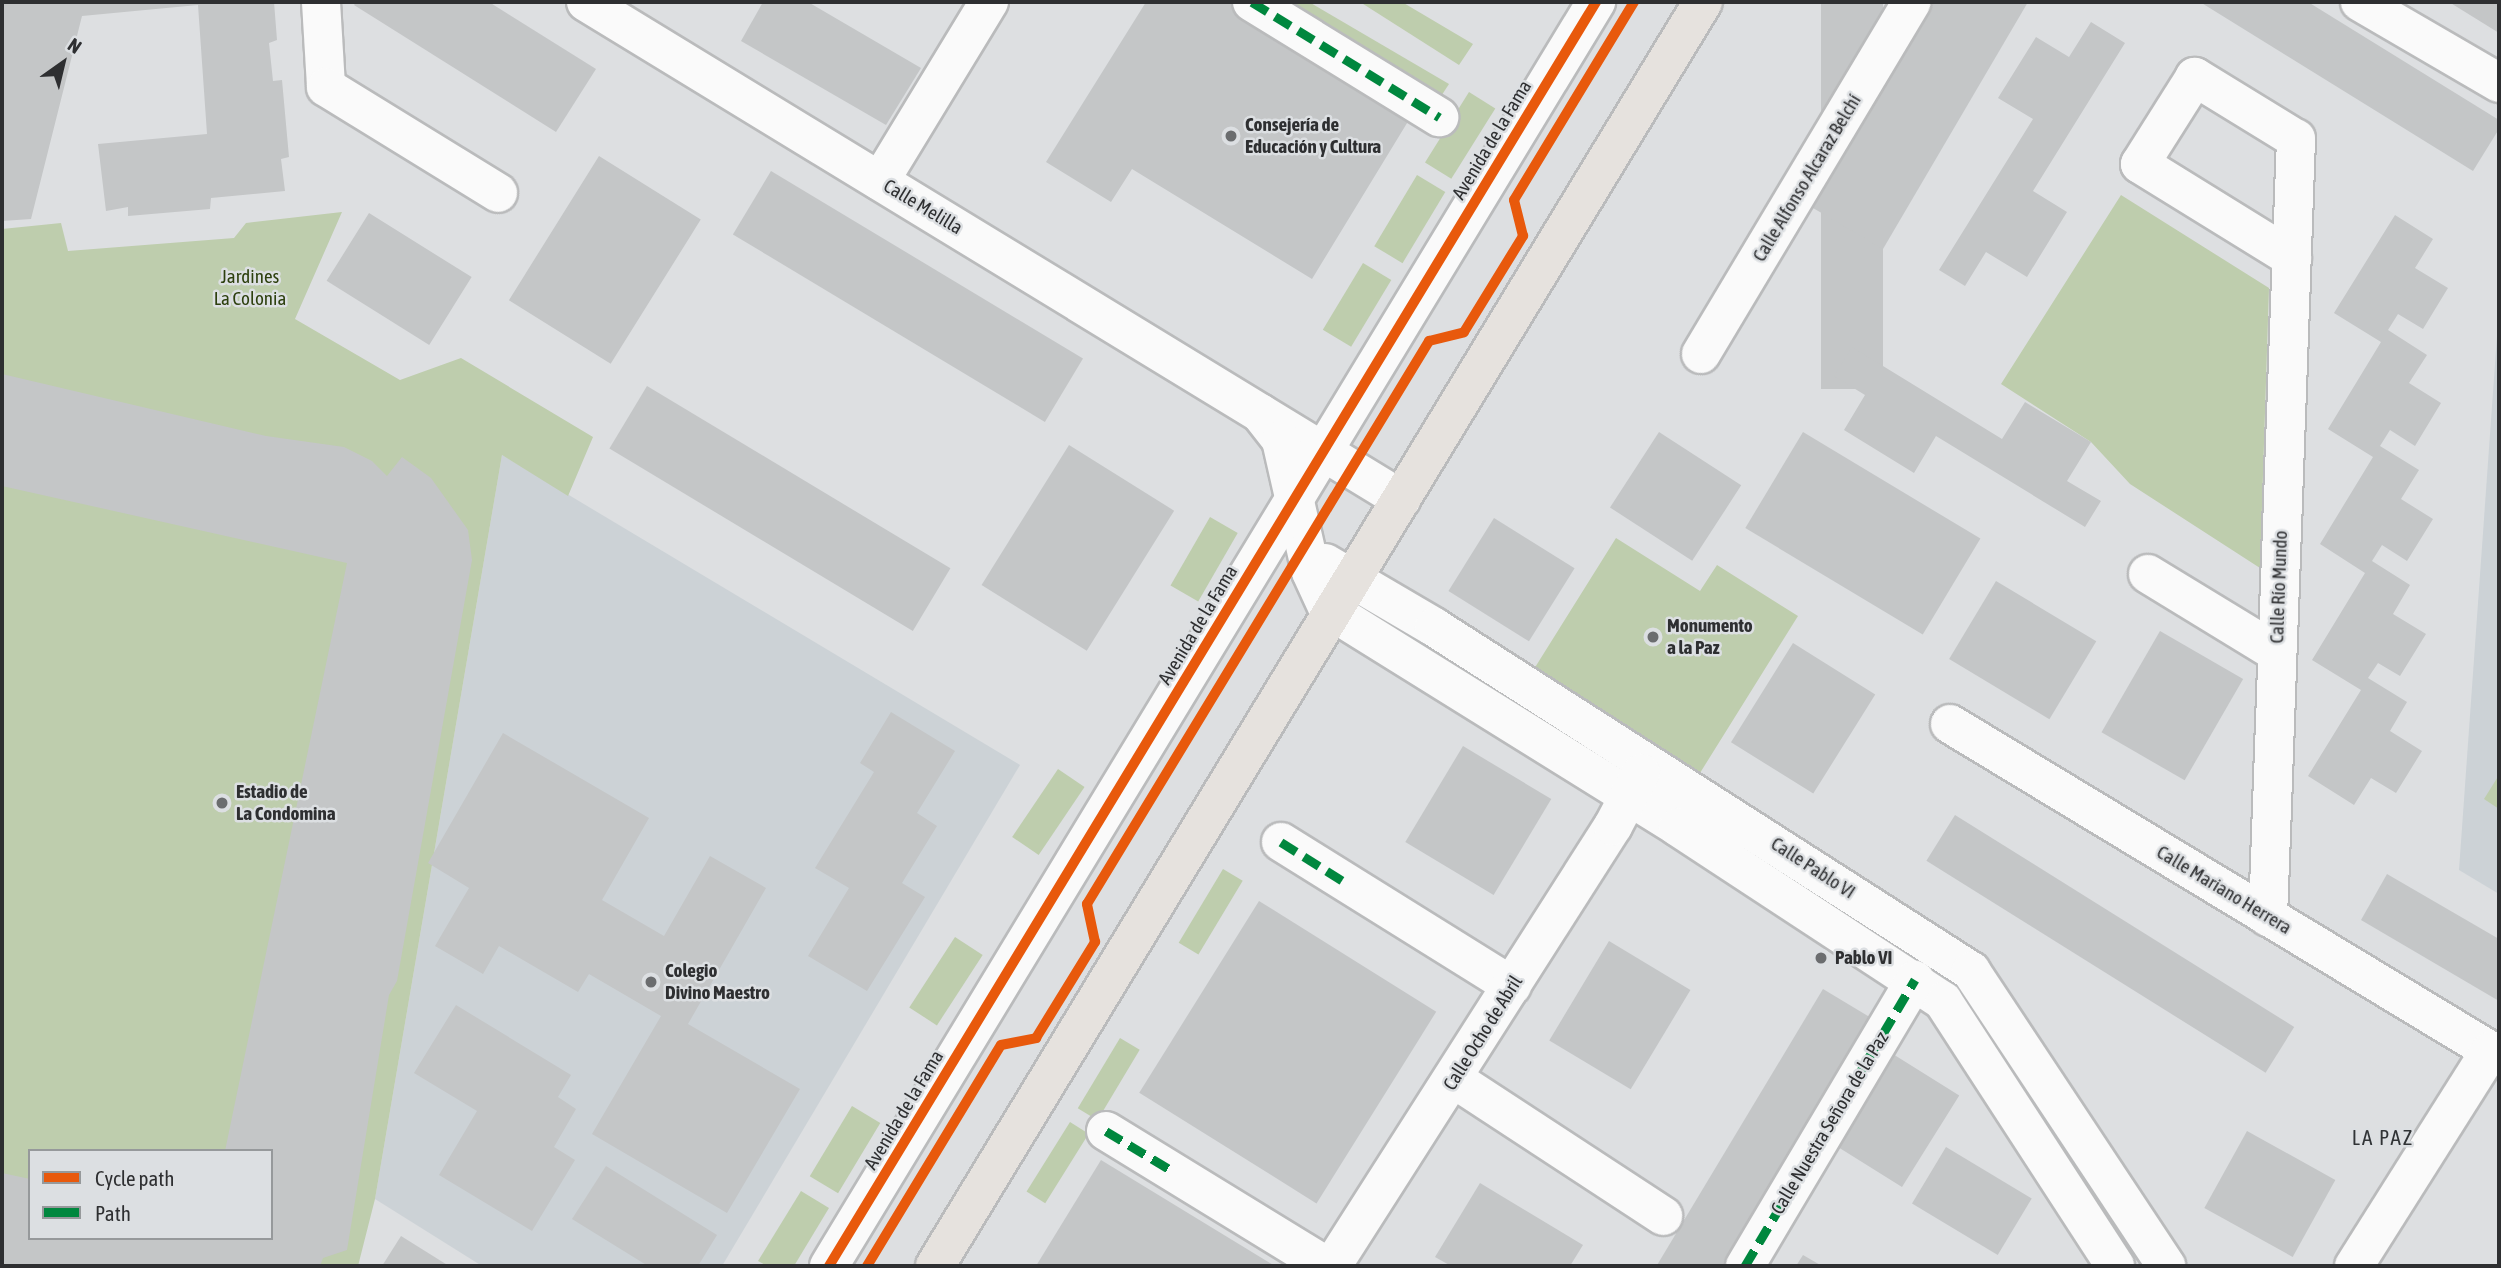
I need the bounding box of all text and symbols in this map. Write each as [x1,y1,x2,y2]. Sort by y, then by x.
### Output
north arrow [28,28,98,98]
text: N [64,33,86,58]
street label: Avenida de la Fama [1447,76,1537,204]
street label: Calle Alfonso Alcaraz Belchí [1748,90,1866,266]
place label: Consejería de Educación y Cultura [1245,114,1381,158]
marker: Consejería de Educación y Cultura [1223,128,1239,144]
street label: Calle Melilla [879,175,967,239]
park label: Jardines La Colonia [214,266,286,310]
street label: Calle Río Mundo [2266,530,2292,644]
street label: Avenida de la Fama [1153,561,1243,689]
place label: Monumento a la Paz [1667,615,1753,659]
marker: Monumento a la Paz [1645,629,1661,645]
place label: Estadio de La Condomina [236,781,336,825]
marker: Estadio de La Condomina [214,795,230,811]
street label: Calle Pablo VI [1767,832,1859,904]
street label: Calle Mariano Herrera [2152,841,2296,939]
place label: Pablo VI [1835,947,1892,969]
marker: Pablo VI [1813,950,1829,966]
place label: Colegio Divino Maestro [665,960,770,1004]
street label: Calle Ocho de Abril [1439,971,1527,1095]
marker: Colegio Divino Maestro [643,974,659,990]
street label: Calle Nuestra Señora de la Paz [1766,1028,1894,1218]
street label: Avenida de la Fama [859,1046,949,1174]
district label: LA PAZ [2353,1124,2413,1150]
legend [28,1149,273,1240]
text: Cycle path [95,1166,174,1190]
text: Path [95,1201,131,1225]

